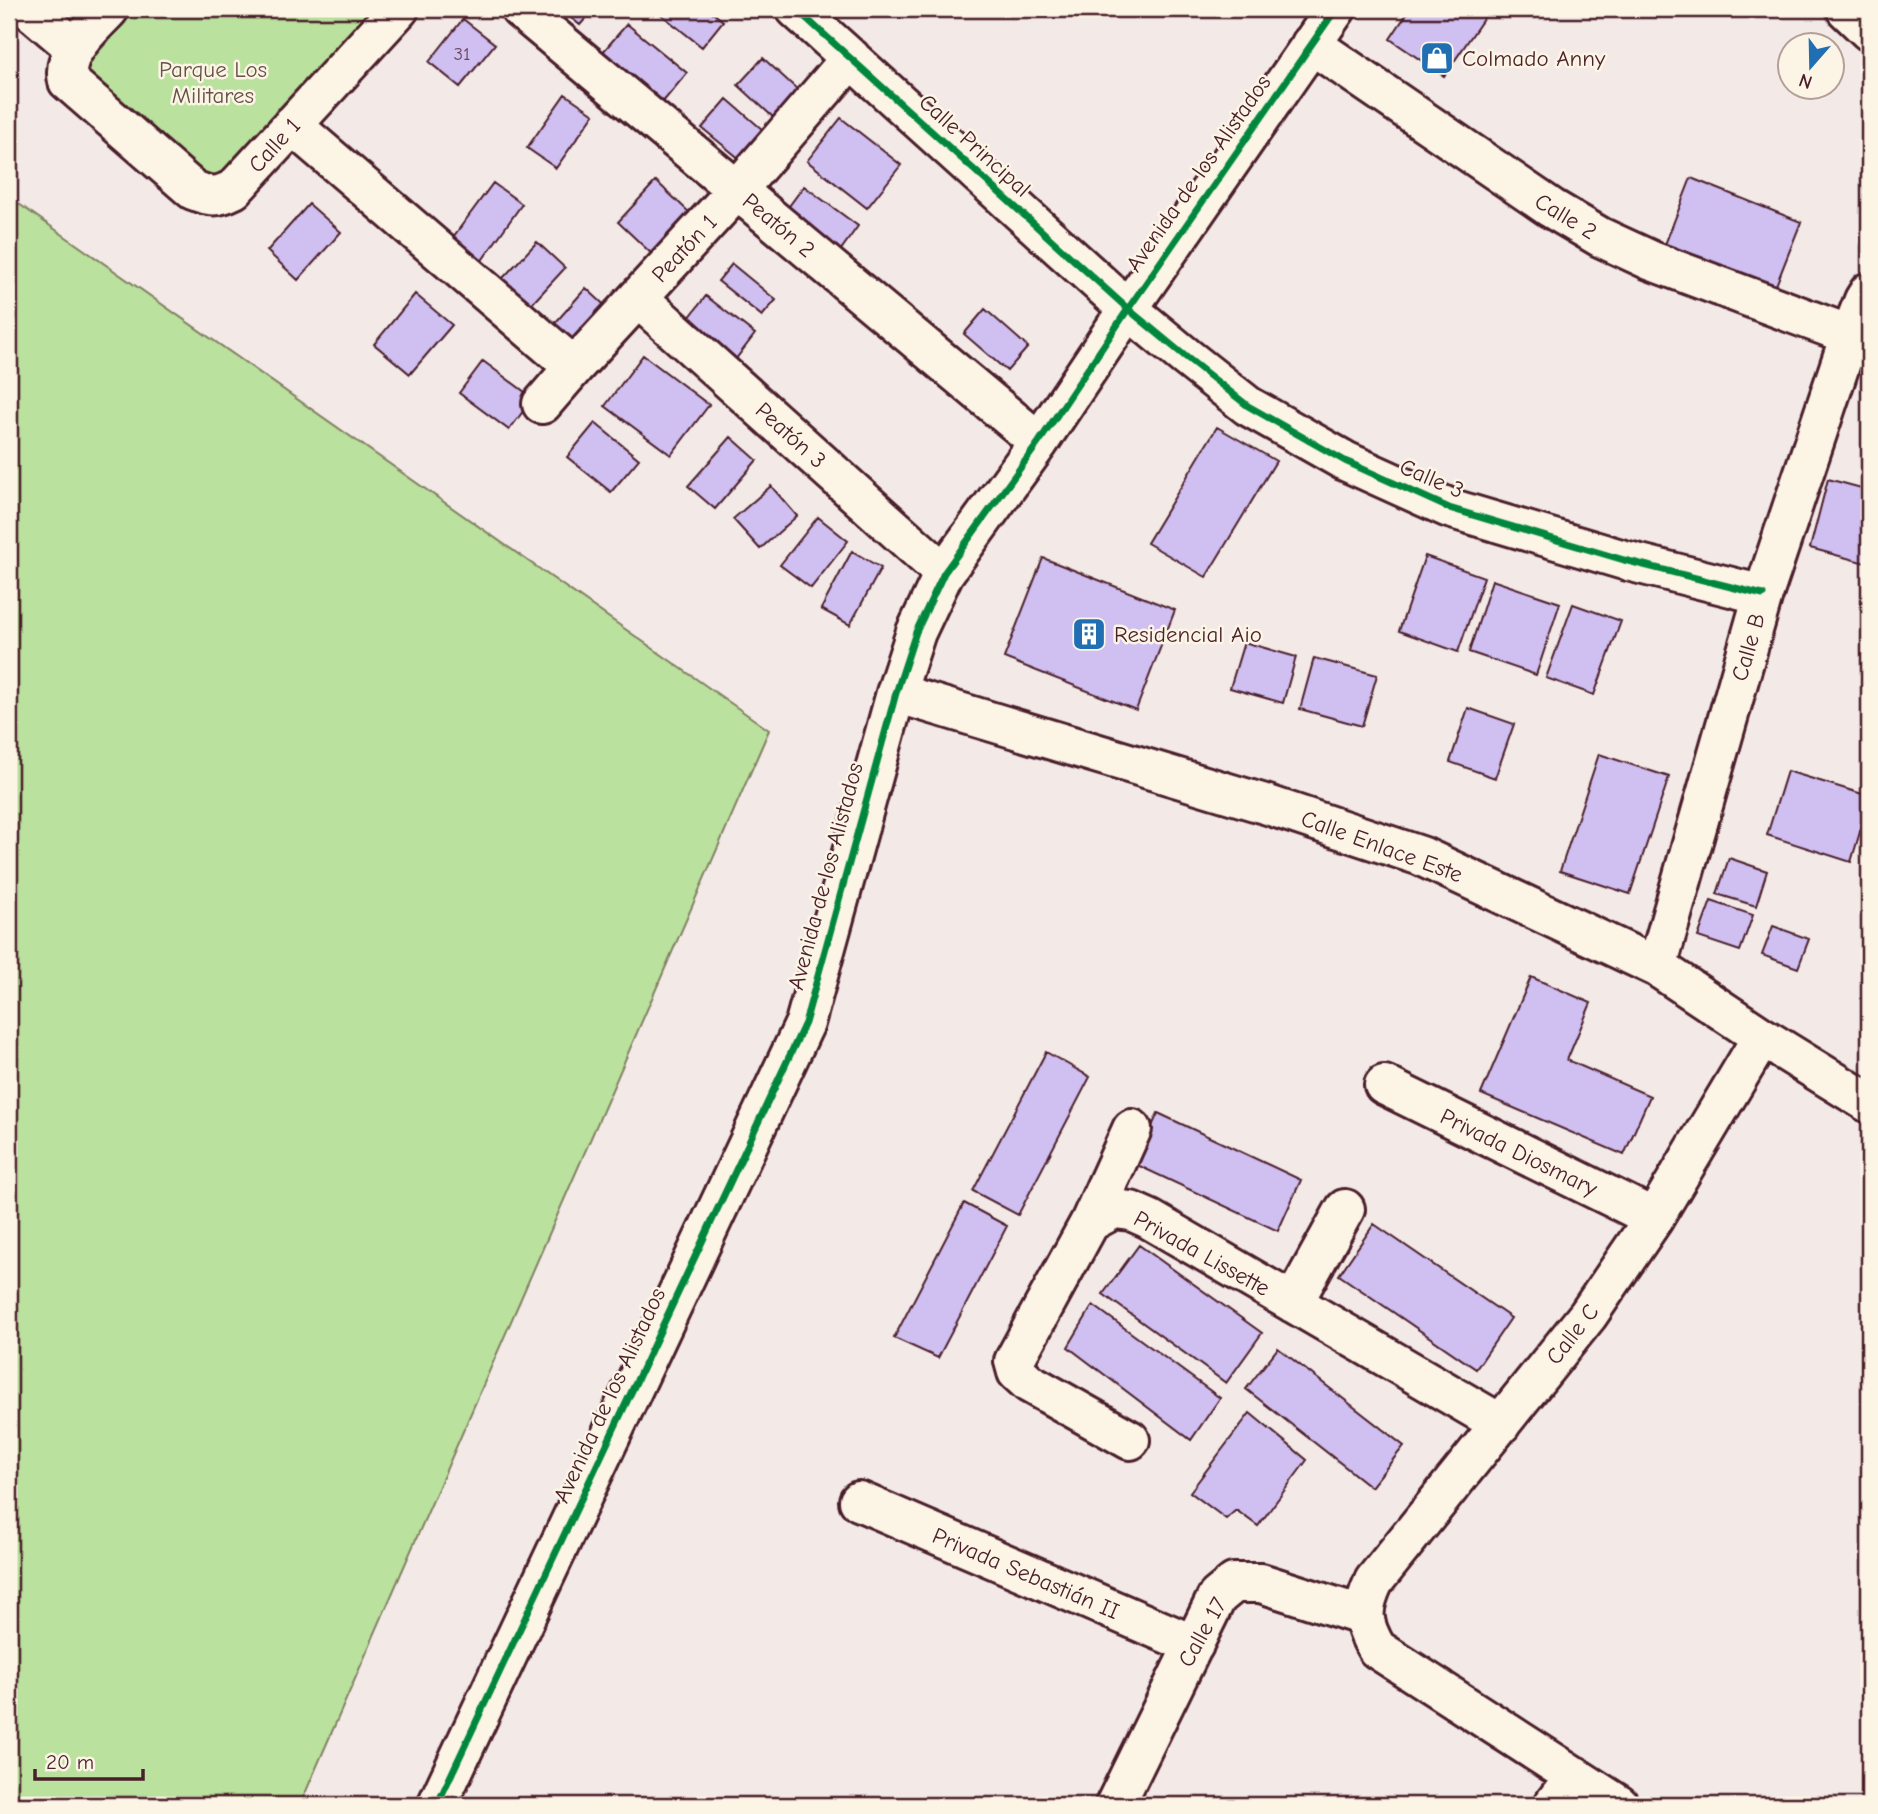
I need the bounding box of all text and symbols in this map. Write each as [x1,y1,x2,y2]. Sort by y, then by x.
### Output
north arrow [1776,32,1846,102]
shop icon: Colmado Anny [1418,39,1456,77]
house number: 31 [453,43,471,65]
place label: Colmado Anny [1462,45,1606,72]
park label: Parque Los Militares [159,56,267,109]
text: N [1796,69,1815,93]
street label: Avenida de los Alistados [1120,70,1277,277]
street label: Calle Principal [913,88,1036,202]
street label: Calle 1 [243,112,306,178]
street label: Peatón 2 [737,187,820,263]
street label: Calle 2 [1530,188,1602,245]
street label: Peatón 1 [646,209,723,288]
street label: Peatón 3 [750,397,831,474]
street label: Calle 3 [1396,453,1468,504]
street label: Calle B [1726,610,1771,684]
building icon: Residencial Aio [1070,615,1108,653]
place label: Residencial Aio [1114,621,1262,648]
street label: Avenida de los Alistados [782,760,869,993]
street label: Calle Enlace Este [1297,805,1466,888]
street label: Privada Diosmary [1436,1103,1602,1202]
street label: Privada Lissette [1129,1205,1274,1302]
street label: Avenida de los Alistados [548,1283,671,1507]
street label: Calle C [1540,1299,1604,1370]
street label: Privada Sebastián II [928,1522,1123,1625]
street label: Calle 17 [1172,1593,1233,1672]
scale bar [35,1737,144,1781]
text: 20 m [46,1750,94,1774]

